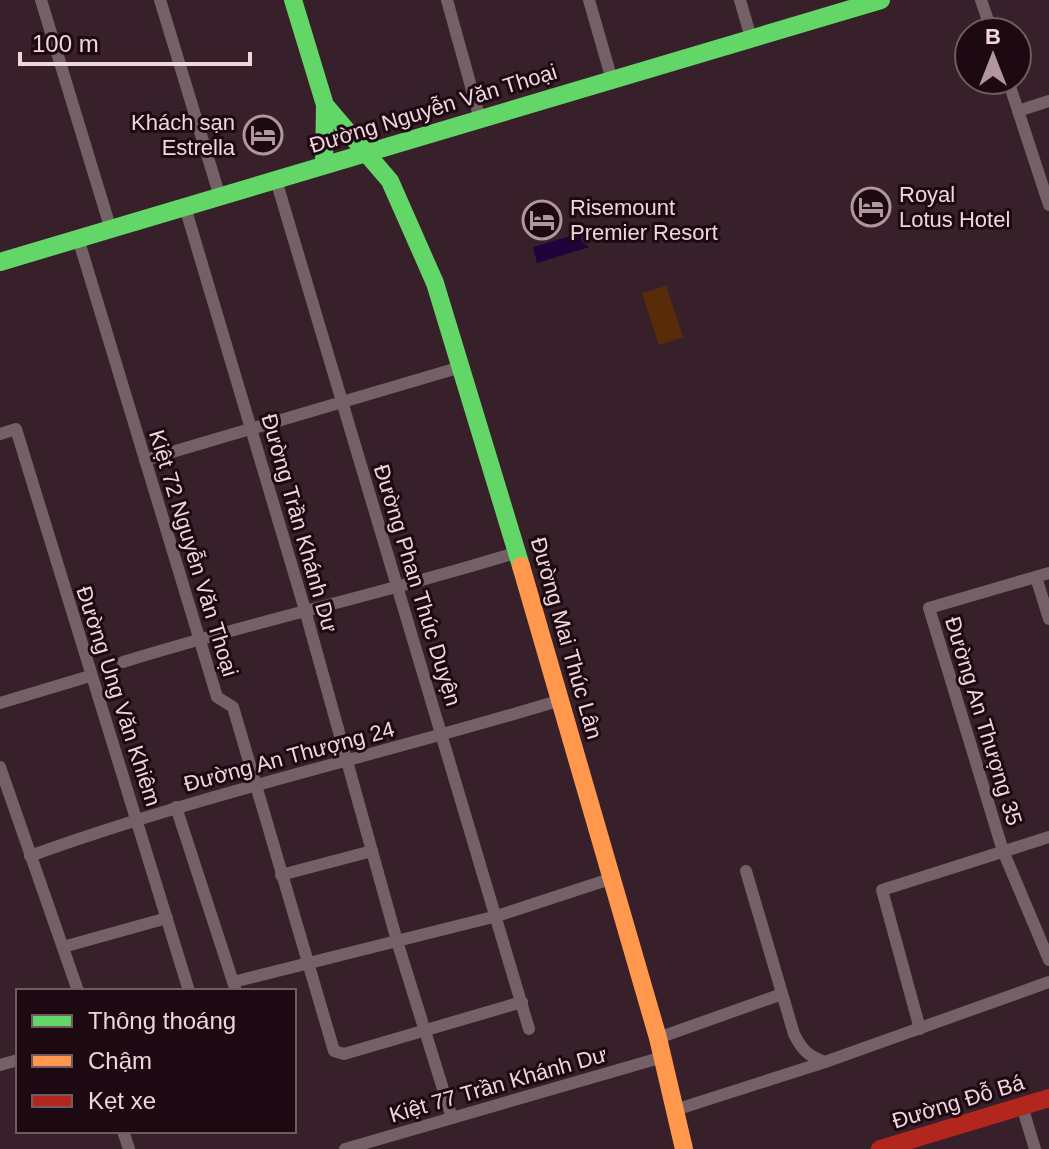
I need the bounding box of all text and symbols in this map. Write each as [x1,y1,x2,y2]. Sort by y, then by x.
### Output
scale bar [20,16,250,66]
north arrow [953,16,1033,96]
text: B [985,24,1001,49]
text: 100 m [32,30,99,57]
street label: Đường Nguyễn Văn Thoại [306,59,560,158]
place label: Khách sạn Estrella [131,110,236,160]
hotel icon: Khách sạn Estrella [242,114,284,156]
place label: Royal Lotus Hotel [899,182,1010,232]
hotel icon: Royal Lotus Hotel [850,186,892,228]
place label: Risemount Premier Resort [570,195,718,245]
hotel icon: Risemount Premier Resort [521,199,563,241]
street label: Đường Trần Khánh Dư [256,411,343,636]
street label: Kiệt 72 Nguyễn Văn Thoại [144,427,243,679]
street label: Đường Phan Thúc Duyện [369,461,466,709]
street label: Đường Mai Thúc Lân [526,534,607,742]
street label: Đường Ung Văn Khiêm [71,583,166,809]
street label: Đường An Thượng 35 [940,614,1027,829]
street label: Đường An Thượng 24 [181,716,397,797]
legend [16,989,296,1133]
text: Thông thoáng [88,1007,236,1034]
street label: Kiệt 77 Trần Khánh Dư [387,1041,610,1128]
text: Chậm [88,1047,152,1074]
street label: Đường Đỗ Bá [889,1069,1028,1133]
text: Kẹt xe [88,1087,156,1114]

